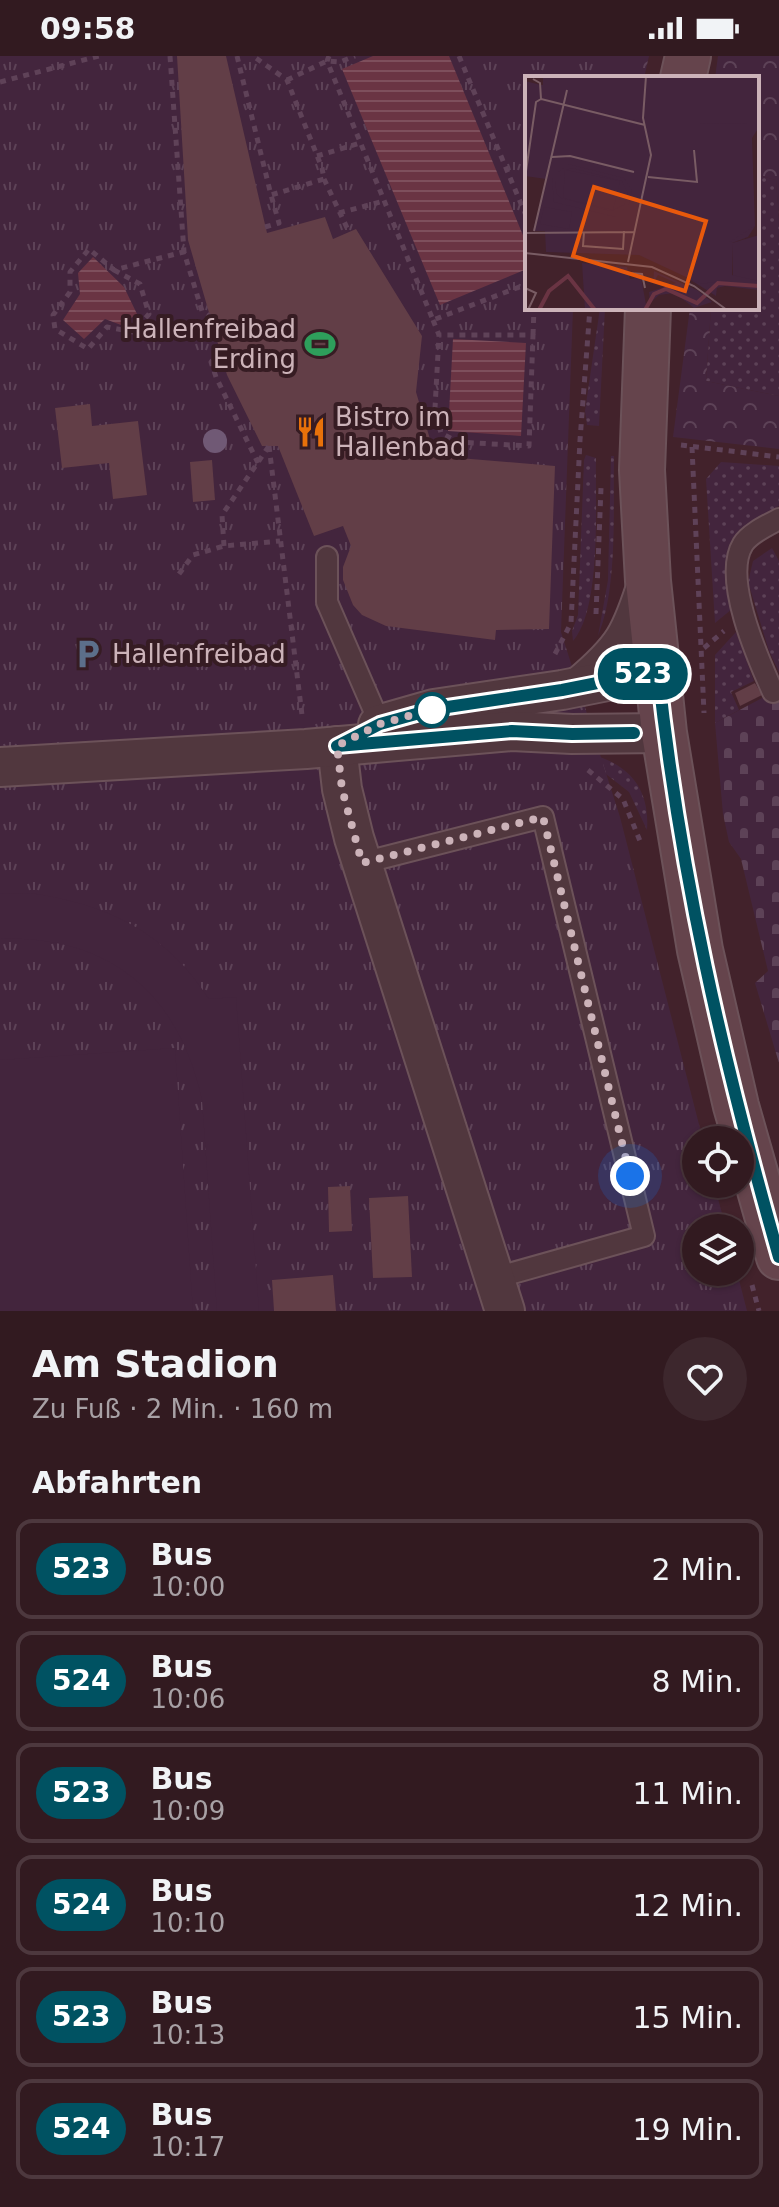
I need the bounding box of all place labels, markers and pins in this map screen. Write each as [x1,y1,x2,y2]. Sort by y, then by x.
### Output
place label: Hallenfreibad Erding [122,314,296,374]
sports icon: Hallenfreibad Erding [303,327,337,361]
place label: Bistro im Hallenbad [335,402,466,462]
restaurant icon: Bistro im Hallenbad [294,415,328,449]
parking icon: Hallenfreibad [71,637,105,671]
place label: Hallenfreibad [112,639,286,669]
unlabelled marker [415,693,449,727]

